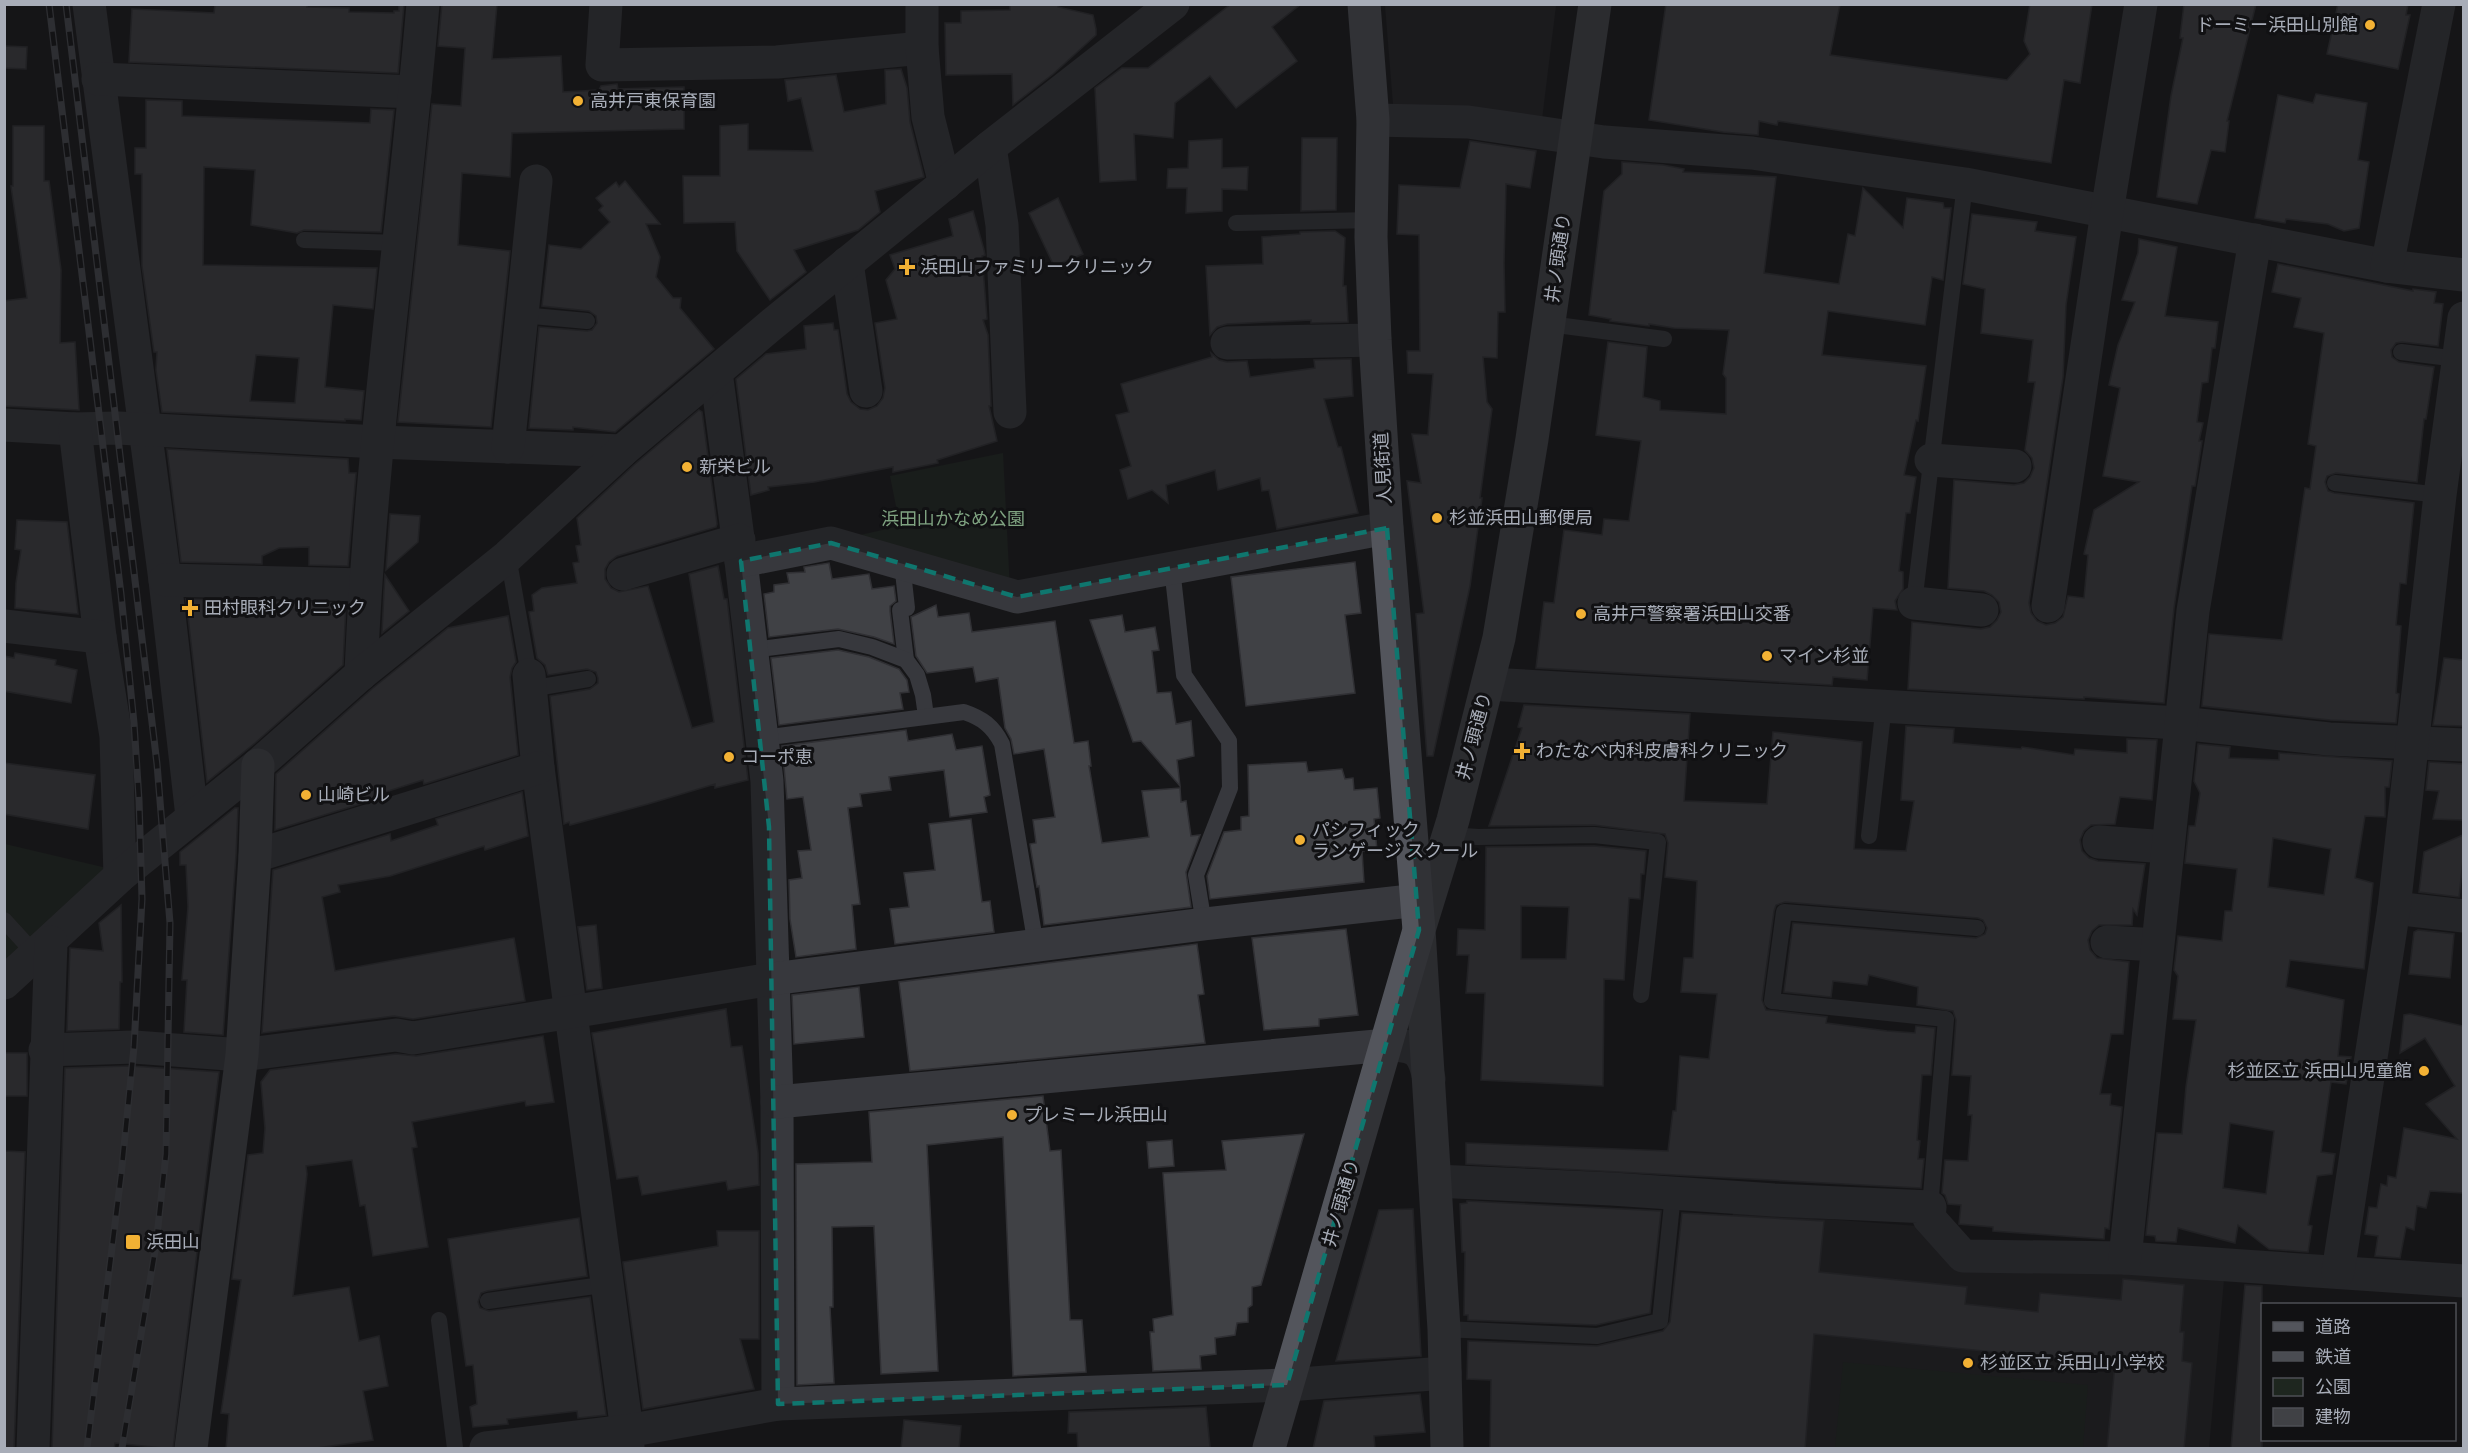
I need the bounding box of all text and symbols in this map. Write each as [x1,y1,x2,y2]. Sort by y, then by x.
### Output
place label: ドーミー浜田山別館 [2196,14,2358,35]
marker: ドーミー浜田山別館 [2363,18,2377,32]
place label: 高井戸東保育園 [590,90,716,111]
marker: 高井戸東保育園 [571,94,585,108]
street label: 井ノ頭通り [1541,212,1574,304]
place label: 浜田山ファミリークリニック [920,256,1154,277]
marker: 浜田山ファミリークリニック [898,258,916,276]
street label: 人見街道 [1370,432,1395,505]
place label: 新栄ビル [699,456,771,477]
marker: 新栄ビル [680,460,694,474]
place label: 杉並浜田山郵便局 [1449,507,1593,528]
park label: 浜田山かなめ公園 [881,508,1025,529]
marker: 杉並浜田山郵便局 [1430,511,1444,525]
place label: 田村眼科クリニック [204,597,366,618]
marker: 田村眼科クリニック [181,599,199,617]
place label: 高井戸警察署浜田山交番 [1593,603,1791,624]
marker: 高井戸警察署浜田山交番 [1574,607,1588,621]
place label: マイン杉並 [1779,645,1869,666]
marker: マイン杉並 [1760,649,1774,663]
street label: 井ノ頭通り [1452,690,1495,782]
place label: わたなべ内科皮膚科クリニック [1536,740,1788,761]
marker: わたなべ内科皮膚科クリニック [1513,742,1531,760]
place label: コーポ恵 [741,746,813,767]
marker: コーポ恵 [722,750,736,764]
place label: 山崎ビル [318,784,390,805]
marker: 山崎ビル [299,788,313,802]
place label: パシフィック ランゲージ スクール [1312,819,1478,861]
marker: パシフィック ランゲージ スクール [1293,833,1307,847]
place label: 杉並区立 浜田山児童館 [2227,1060,2412,1081]
marker: 杉並区立 浜田山児童館 [2417,1064,2431,1078]
place label: プレミール浜田山 [1024,1104,1168,1125]
marker: プレミール浜田山 [1005,1108,1019,1122]
street label: 井ノ頭通り [1318,1157,1363,1249]
place label: 浜田山 [146,1231,200,1252]
marker: 浜田山 [124,1233,142,1251]
legend [2261,1303,2456,1441]
text: 道路 [2315,1316,2351,1337]
text: 鉄道 [2315,1346,2351,1367]
place label: 杉並区立 浜田山小学校 [1980,1352,2165,1373]
marker: 杉並区立 浜田山小学校 [1961,1356,1975,1370]
text: 公園 [2315,1376,2351,1397]
text: 建物 [2315,1406,2351,1427]

